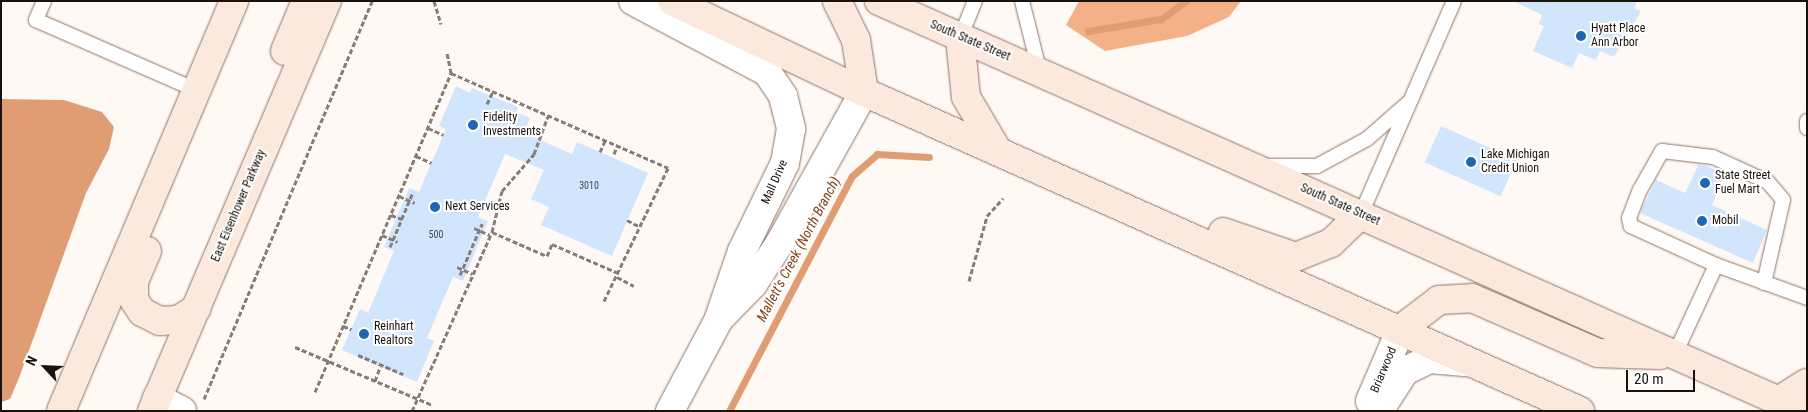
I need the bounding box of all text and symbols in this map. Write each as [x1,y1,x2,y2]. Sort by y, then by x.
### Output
street label: South State Street [928,18,1012,64]
place label: Hyatt Place Ann Arbor [1591,22,1645,50]
marker: Hyatt Place Ann Arbor [1575,30,1587,42]
place label: Fidelity Investments [483,111,541,139]
marker: Fidelity Investments [467,119,479,131]
street label: East Eisenhower Parkway [209,148,269,264]
place label: Lake Michigan Credit Union [1481,148,1550,176]
marker: Lake Michigan Credit Union [1465,156,1477,168]
street label: Mall Drive [759,158,791,206]
place label: State Street Fuel Mart [1715,169,1771,197]
water label: Mallett's Creek (North Branch) [753,174,843,324]
marker: State Street Fuel Mart [1699,177,1711,189]
house number: 3010 [579,180,599,192]
street label: South State Street [1298,181,1382,229]
place label: Next Services [445,200,510,214]
marker: Next Services [429,201,441,213]
place label: Mobil [1712,214,1739,228]
marker: Mobil [1696,215,1708,227]
house number: 500 [429,229,443,241]
place label: Reinhart Realtors [374,320,414,348]
marker: Reinhart Realtors [358,328,370,340]
north arrow [20,342,70,392]
street label: Briarwood [1368,345,1400,395]
text: N [22,353,40,368]
scale bar [1628,360,1697,392]
text: 20 m [1634,370,1664,388]

